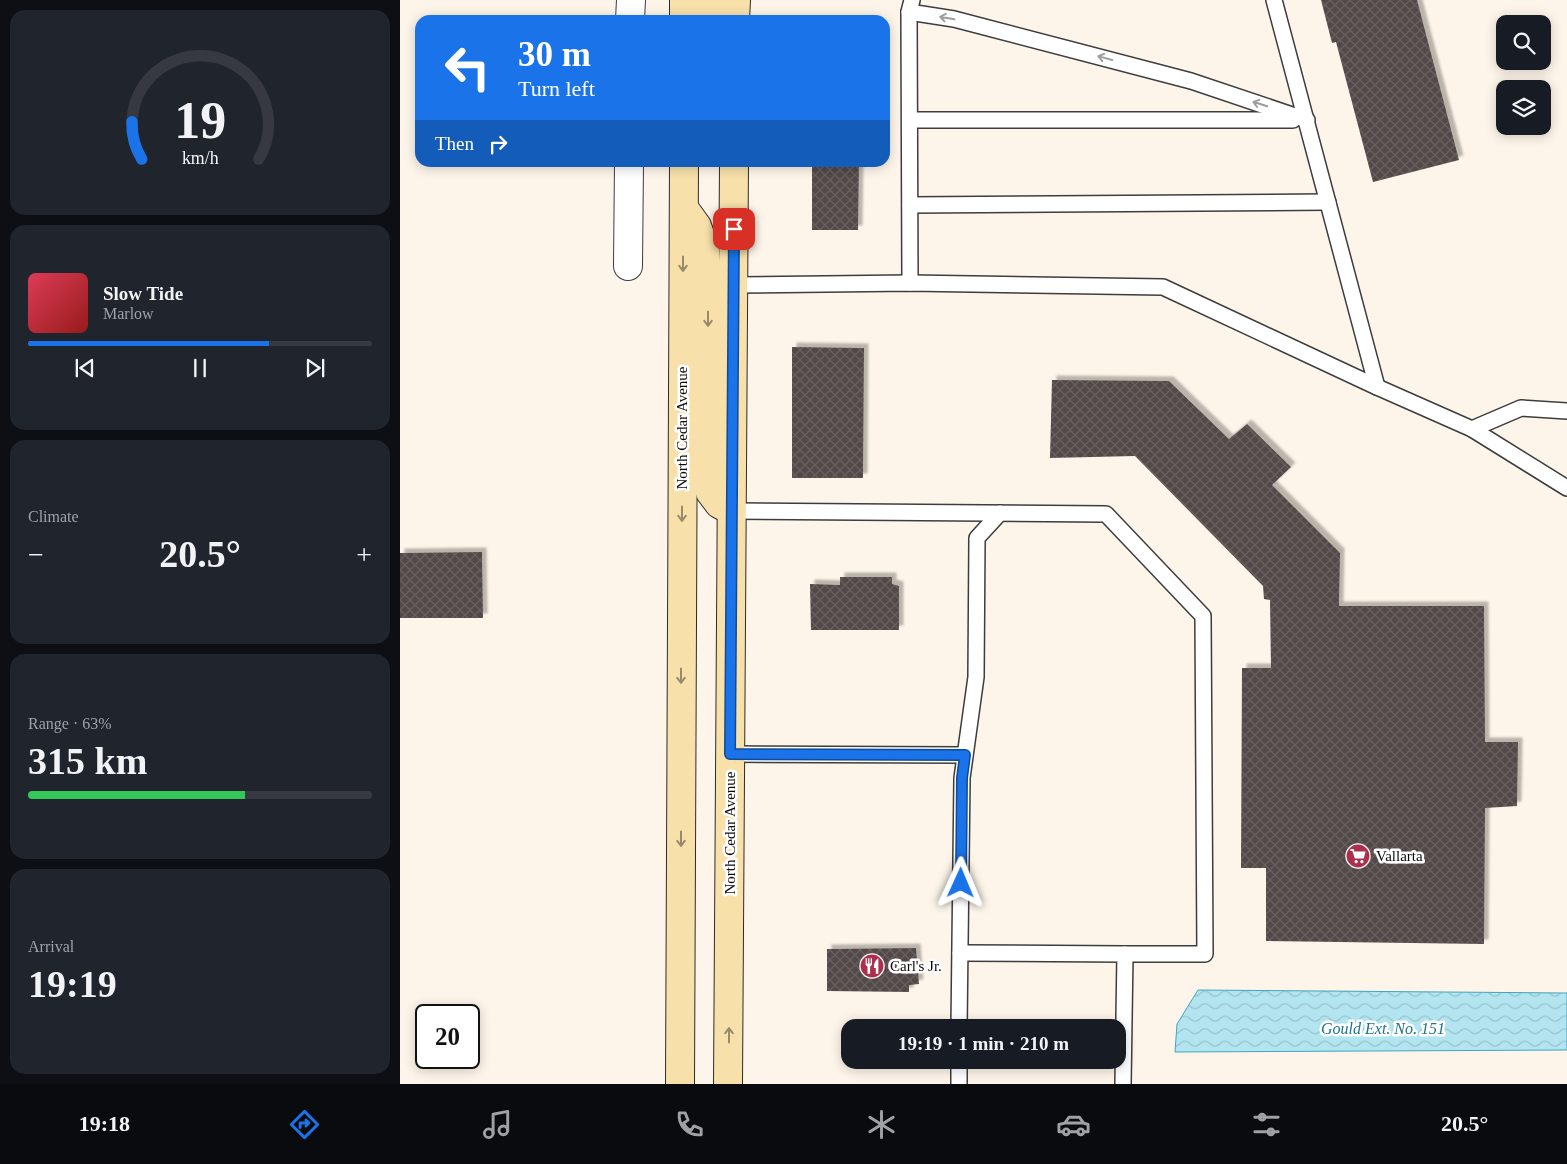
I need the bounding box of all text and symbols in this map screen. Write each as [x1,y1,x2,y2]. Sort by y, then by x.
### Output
one-way arrow [940,12,956,22]
map controls [1496,15,1551,135]
button: search [1496,15,1551,70]
icon: left [435,35,500,100]
text: 30 m [518,35,591,74]
one-way arrow [1097,53,1113,63]
text: Turn left [518,76,595,101]
button: layers [1496,80,1551,135]
text: 19 [174,92,226,149]
one-way arrow [1253,99,1269,109]
icon: right [484,130,512,158]
text: Then [435,133,474,154]
text: km/h [182,148,218,168]
pin [713,208,755,250]
icon: arrive [720,215,748,243]
one-way arrow [678,255,688,271]
text: Slow Tide [103,283,183,304]
text: Marlow [103,305,154,322]
one-way arrow [703,311,713,327]
icon: previous [71,354,99,382]
icon: pause [186,354,214,382]
icon: next [301,354,329,382]
street label: North Cedar Avenue [674,366,690,490]
one-way arrow [677,505,687,521]
text: Climate [28,508,79,525]
text: 20.5° [159,533,241,575]
text: − [28,539,44,570]
text: + [356,539,372,570]
one-way arrow [677,668,686,684]
text: Range · 63% [28,715,112,732]
text: 315 km [28,740,147,782]
street label: North Cedar Avenue [722,771,738,895]
one-way arrow [676,830,686,846]
supermarket icon: Vallarta [1345,843,1371,869]
place label: Vallarta [1376,848,1423,864]
position arrow [934,856,986,908]
text: Arrival [28,938,74,955]
restaurant icon: Carl's Jr. [859,953,885,979]
place label: Carl's Jr. [890,958,942,974]
text: 19:19 [28,963,117,1005]
speed limit sign: 20 [415,1004,480,1069]
water label: Gould Ext. No. 151 [1321,1020,1445,1037]
one-way arrow [724,1028,734,1044]
text: 19:19 · 1 min · 210 m [898,1033,1069,1054]
icon: directions [287,1107,322,1142]
icon: music [480,1107,515,1142]
icon: phone [672,1107,707,1142]
icon: climate [864,1107,899,1142]
icon: car [1056,1107,1091,1142]
icon: filters [1249,1107,1284,1142]
text: 19:18 [79,1111,130,1136]
text: 20.5° [1441,1111,1488,1136]

